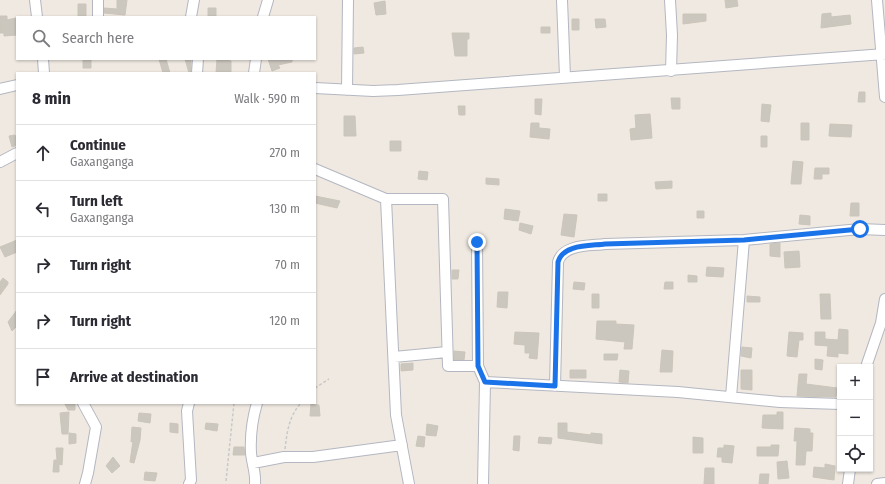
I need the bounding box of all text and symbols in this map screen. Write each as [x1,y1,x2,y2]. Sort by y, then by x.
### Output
search box [16,16,316,60]
icon: search [30,27,52,49]
text: Search here [62,29,134,47]
text: 8 min [32,88,71,109]
text: Walk · 590 m [234,91,300,106]
text: Continue [70,136,126,154]
icon: ahead [32,142,54,164]
text: 270 m [269,145,300,160]
text: Gaxanganga [70,154,134,169]
text: Turn left [70,192,123,210]
icon: left [32,198,54,220]
text: 130 m [269,201,300,216]
text: Gaxanganga [70,210,134,225]
route start [851,220,869,238]
route end [468,233,486,251]
icon: right [32,254,54,276]
text: Turn right [70,256,131,274]
text: 70 m [275,257,300,272]
icon: right [32,310,54,332]
text: Turn right [70,312,131,330]
text: 120 m [269,313,300,328]
map controls [837,364,873,472]
button: + [837,364,873,400]
icon: arrive [32,366,54,388]
text: Arrive at destination [70,368,198,386]
button: − [837,400,873,436]
button: locate [837,436,873,472]

